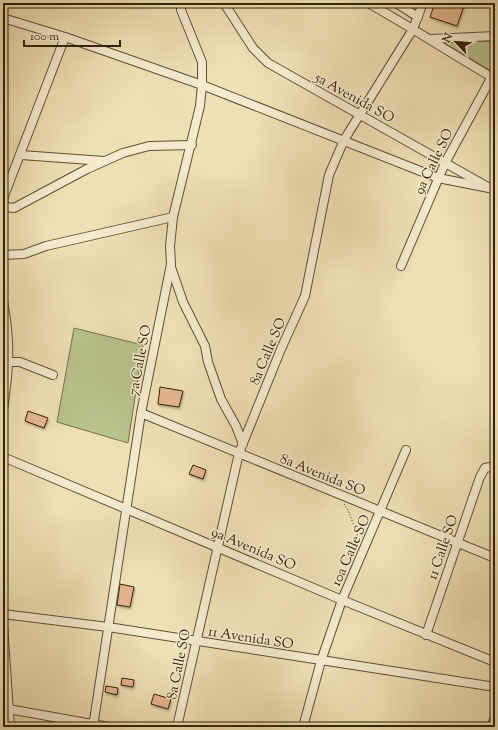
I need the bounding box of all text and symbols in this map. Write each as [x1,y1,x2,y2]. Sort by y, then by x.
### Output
scale bar [24,22,120,48]
north arrow [436,22,476,62]
text: 100 m [30,28,59,46]
text: N [438,30,457,46]
street label: 5a Avenida SO [310,68,397,129]
street label: 9a Calle SO [410,125,459,198]
street label: 8a Calle SO [246,315,292,389]
street label: 7a Calle SO [124,323,158,397]
street label: 8a Avenida SO [277,450,368,502]
street label: 10a Calle SO [327,512,377,590]
street label: 11 Calle SO [423,512,464,583]
street label: 9a Avenida SO [208,523,299,577]
street label: 11 Avenida SO [206,622,295,656]
street label: 8a Calle SO [163,627,197,701]

